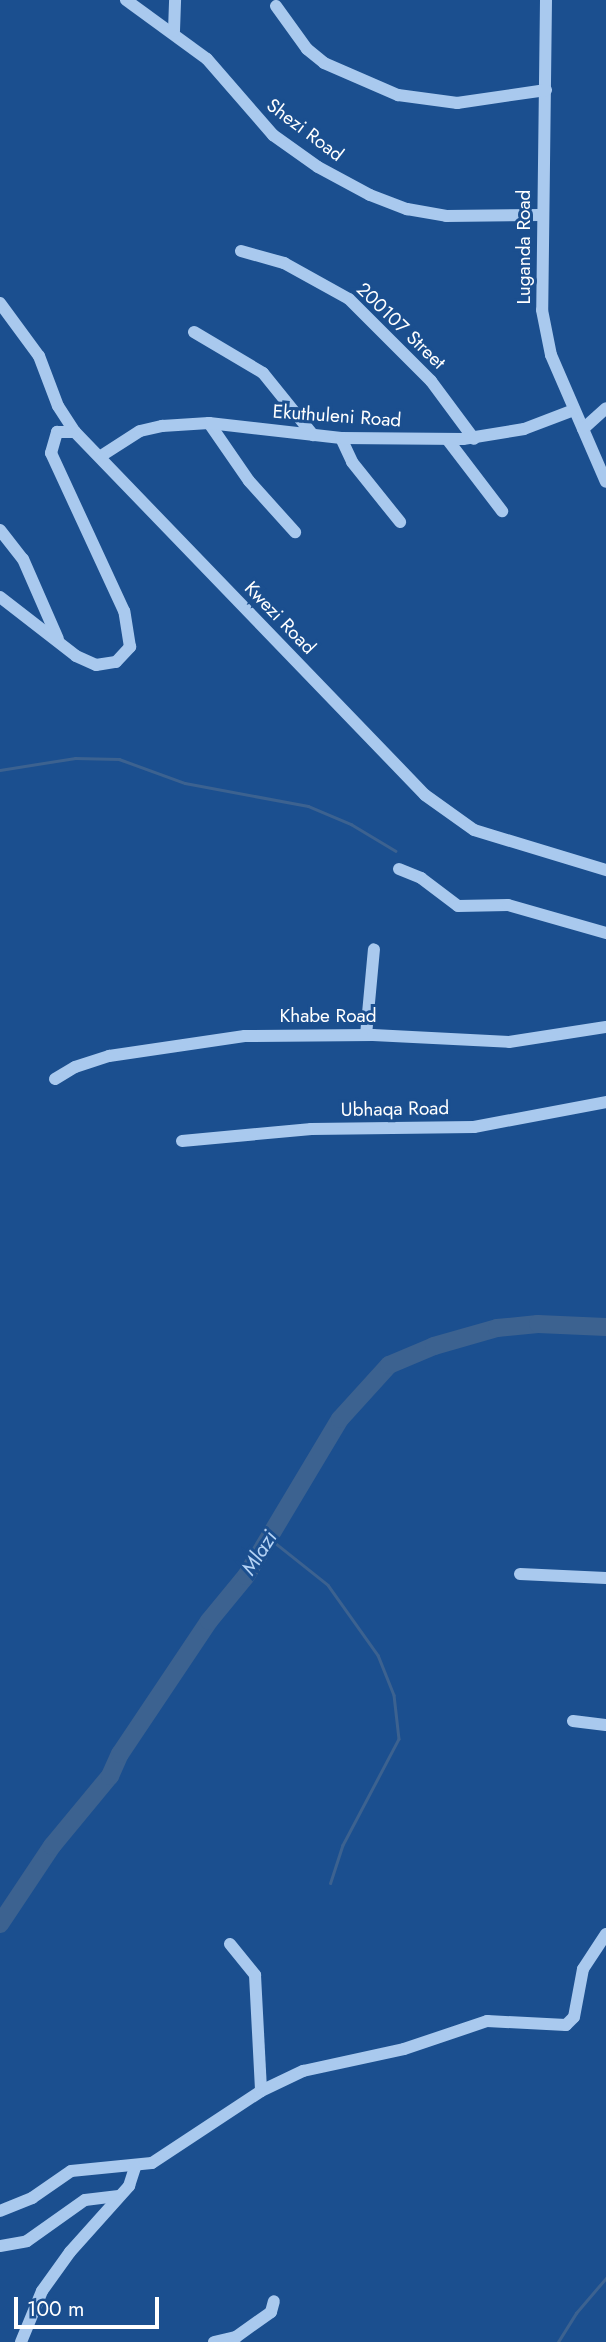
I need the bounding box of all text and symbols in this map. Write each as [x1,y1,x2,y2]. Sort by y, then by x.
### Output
street label: Shezi Road [262,94,348,166]
street label: Luganda Road [513,190,535,304]
street label: 200107 Street [352,278,450,374]
street label: Ekuthuleni Road [272,400,402,432]
street label: Kwezi Road [240,577,320,659]
street label: Khabe Road [279,1005,377,1027]
street label: Ubhaqa Road [341,1097,449,1121]
water label: Mlazi [236,1526,282,1580]
scale bar [18,2282,163,2326]
text: 100 m [27,2294,84,2324]

